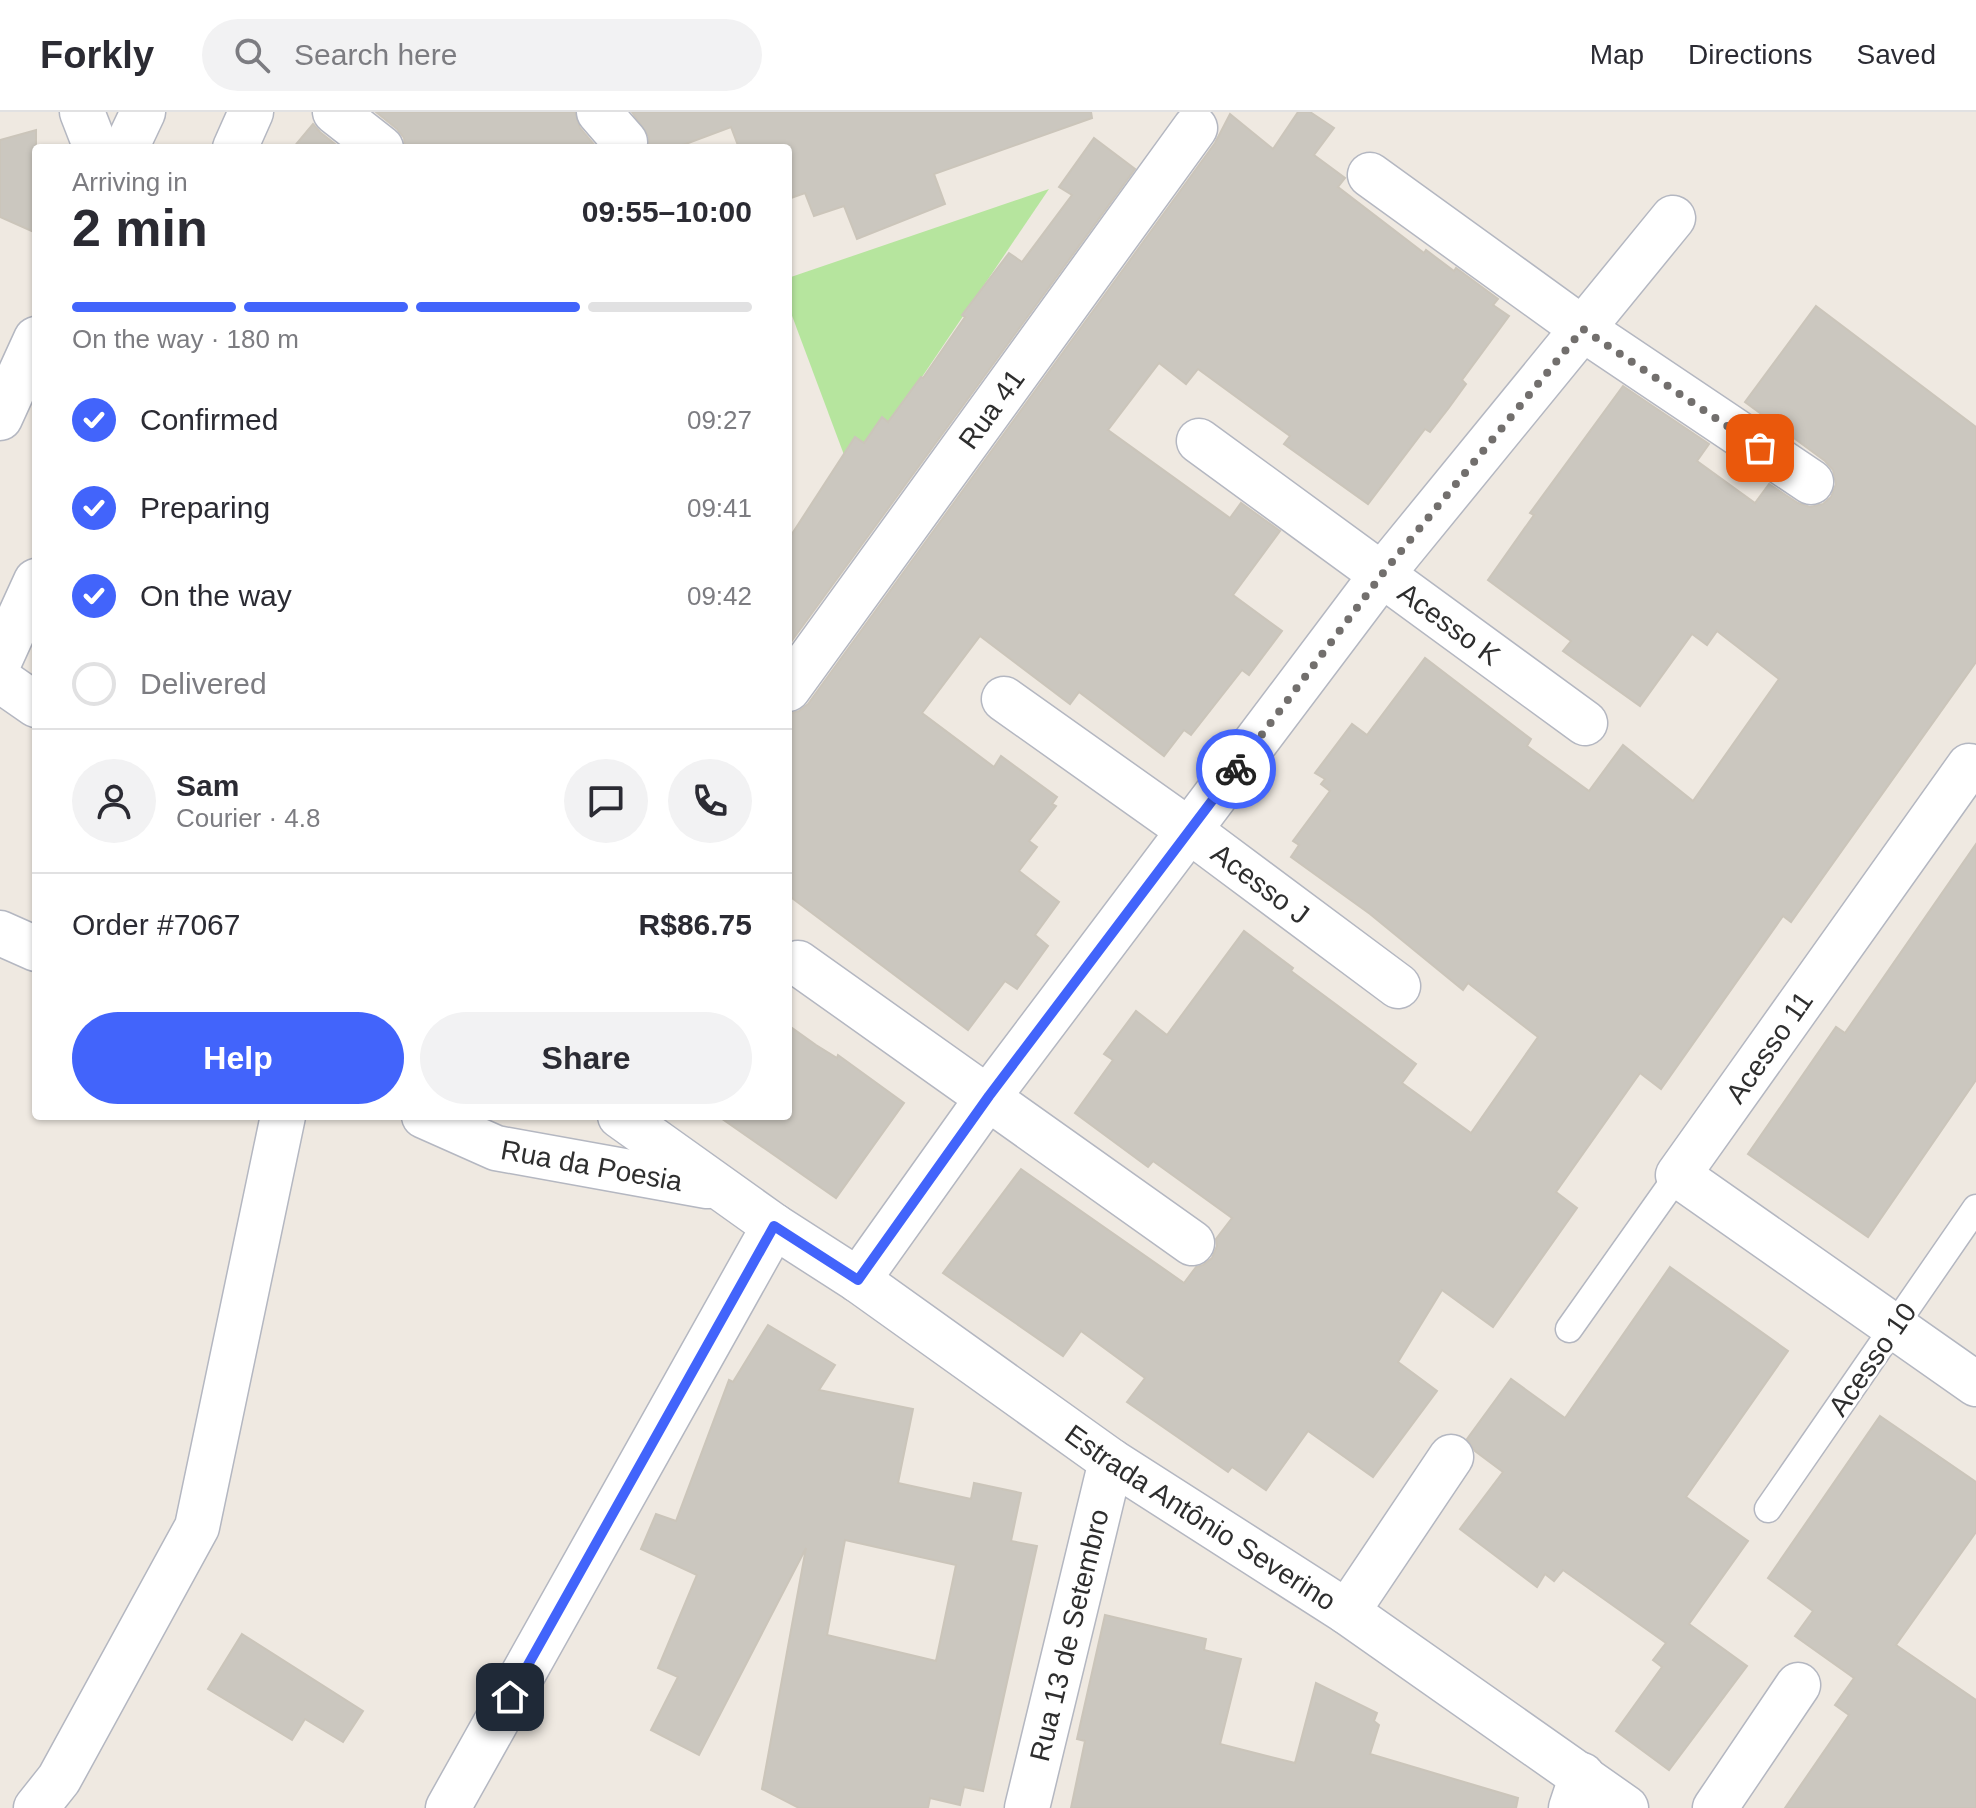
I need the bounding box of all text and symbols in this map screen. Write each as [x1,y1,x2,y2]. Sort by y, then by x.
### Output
search box [202,19,762,91]
icon: search [230,33,274,77]
text: Forkly [40,34,154,76]
text: Search here [294,38,457,71]
text: Map [1590,39,1644,70]
text: Directions [1688,39,1813,70]
text: Saved [1857,39,1936,70]
text: Arriving in [72,167,188,197]
text: 09:55–10:00 [582,195,752,228]
text: 2 min [72,199,208,257]
text: On the way · 180 m [72,324,299,354]
street label: Rua 41 [953,364,1031,455]
icon: check [72,398,116,442]
text: Confirmed [140,403,278,436]
text: 09:27 [687,405,752,435]
pin [1726,414,1794,482]
icon: bag [1738,426,1782,470]
icon: check [72,486,116,530]
text: Preparing [140,491,270,524]
text: 09:41 [687,493,752,523]
icon: check [72,574,116,618]
street label: Acesso K [1392,577,1506,672]
text: On the way [140,579,292,612]
text: 09:42 [687,581,752,611]
text: Delivered [140,667,267,700]
courier [1196,729,1276,809]
icon: bike [1214,747,1258,791]
button: person [72,759,156,843]
button: chat [564,759,648,843]
button: phone [668,759,752,843]
text: Sam [176,769,239,802]
text: Courier · 4.8 [176,803,321,833]
street label: Acesso J [1205,838,1315,930]
text: Order #7067 [72,908,240,941]
text: R$86.75 [639,908,752,941]
street label: Acesso 11 [1720,986,1819,1109]
button: Help [72,1012,404,1104]
button: Share [420,1012,752,1104]
street label: Rua da Poesia [498,1134,685,1197]
street label: Acesso 10 [1822,1297,1923,1422]
street label: Estrada Antônio Severino [1059,1418,1341,1617]
street label: Rua 13 de Setembro [1024,1506,1115,1764]
pin [476,1663,544,1731]
icon: home [488,1675,532,1719]

